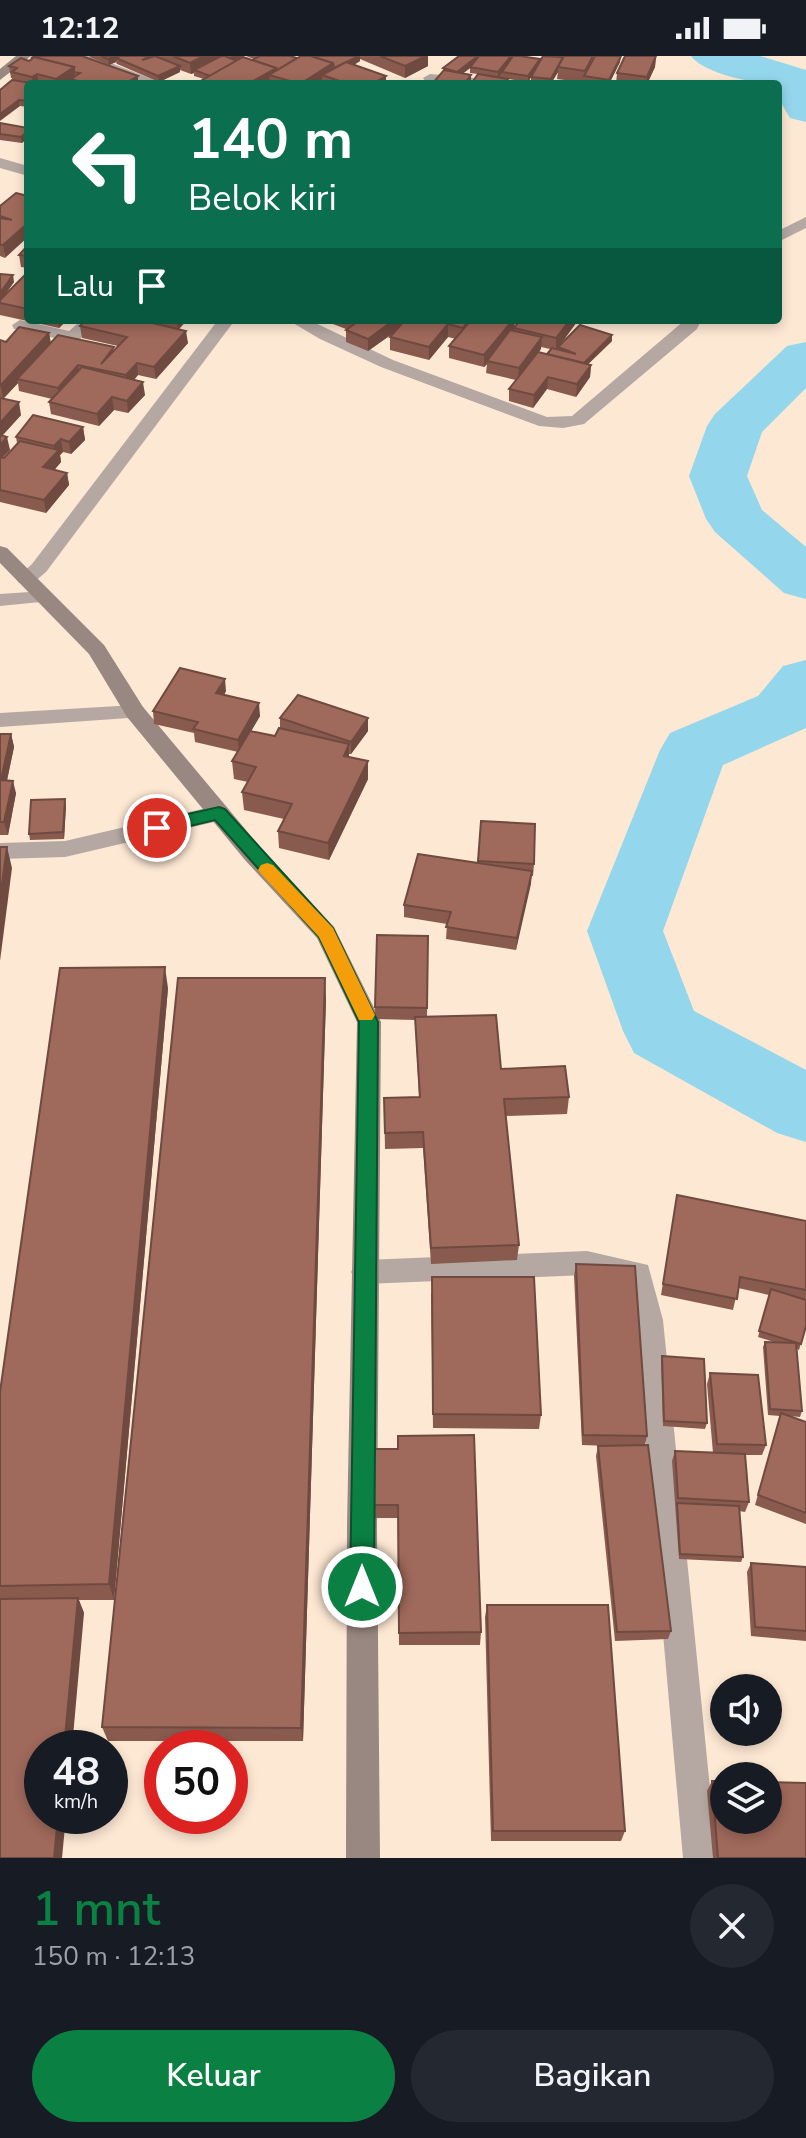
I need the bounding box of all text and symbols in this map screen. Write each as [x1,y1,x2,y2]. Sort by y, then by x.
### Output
text: 12:12 [40,8,119,49]
text: 140 m [188,101,353,178]
icon: left [56,112,160,216]
text: Belok kiri [188,174,337,223]
icon: arrive [130,264,174,308]
text: Lalu [56,266,114,307]
pin [123,794,191,862]
icon: arrive [135,806,179,850]
position arrow [320,1545,404,1629]
map controls [710,1674,782,1834]
button: sound [710,1674,782,1746]
speed limit sign: 50 [144,1730,248,1834]
text: 48 [52,1745,100,1799]
button: layers [710,1762,782,1834]
text: km/h [54,1788,98,1815]
text: 1 mnt [32,1876,160,1942]
button: close [690,1884,774,1968]
text: 150 m · 12:13 [32,1939,195,1974]
button: Keluar [32,2030,395,2122]
button: Bagikan [411,2030,774,2122]

